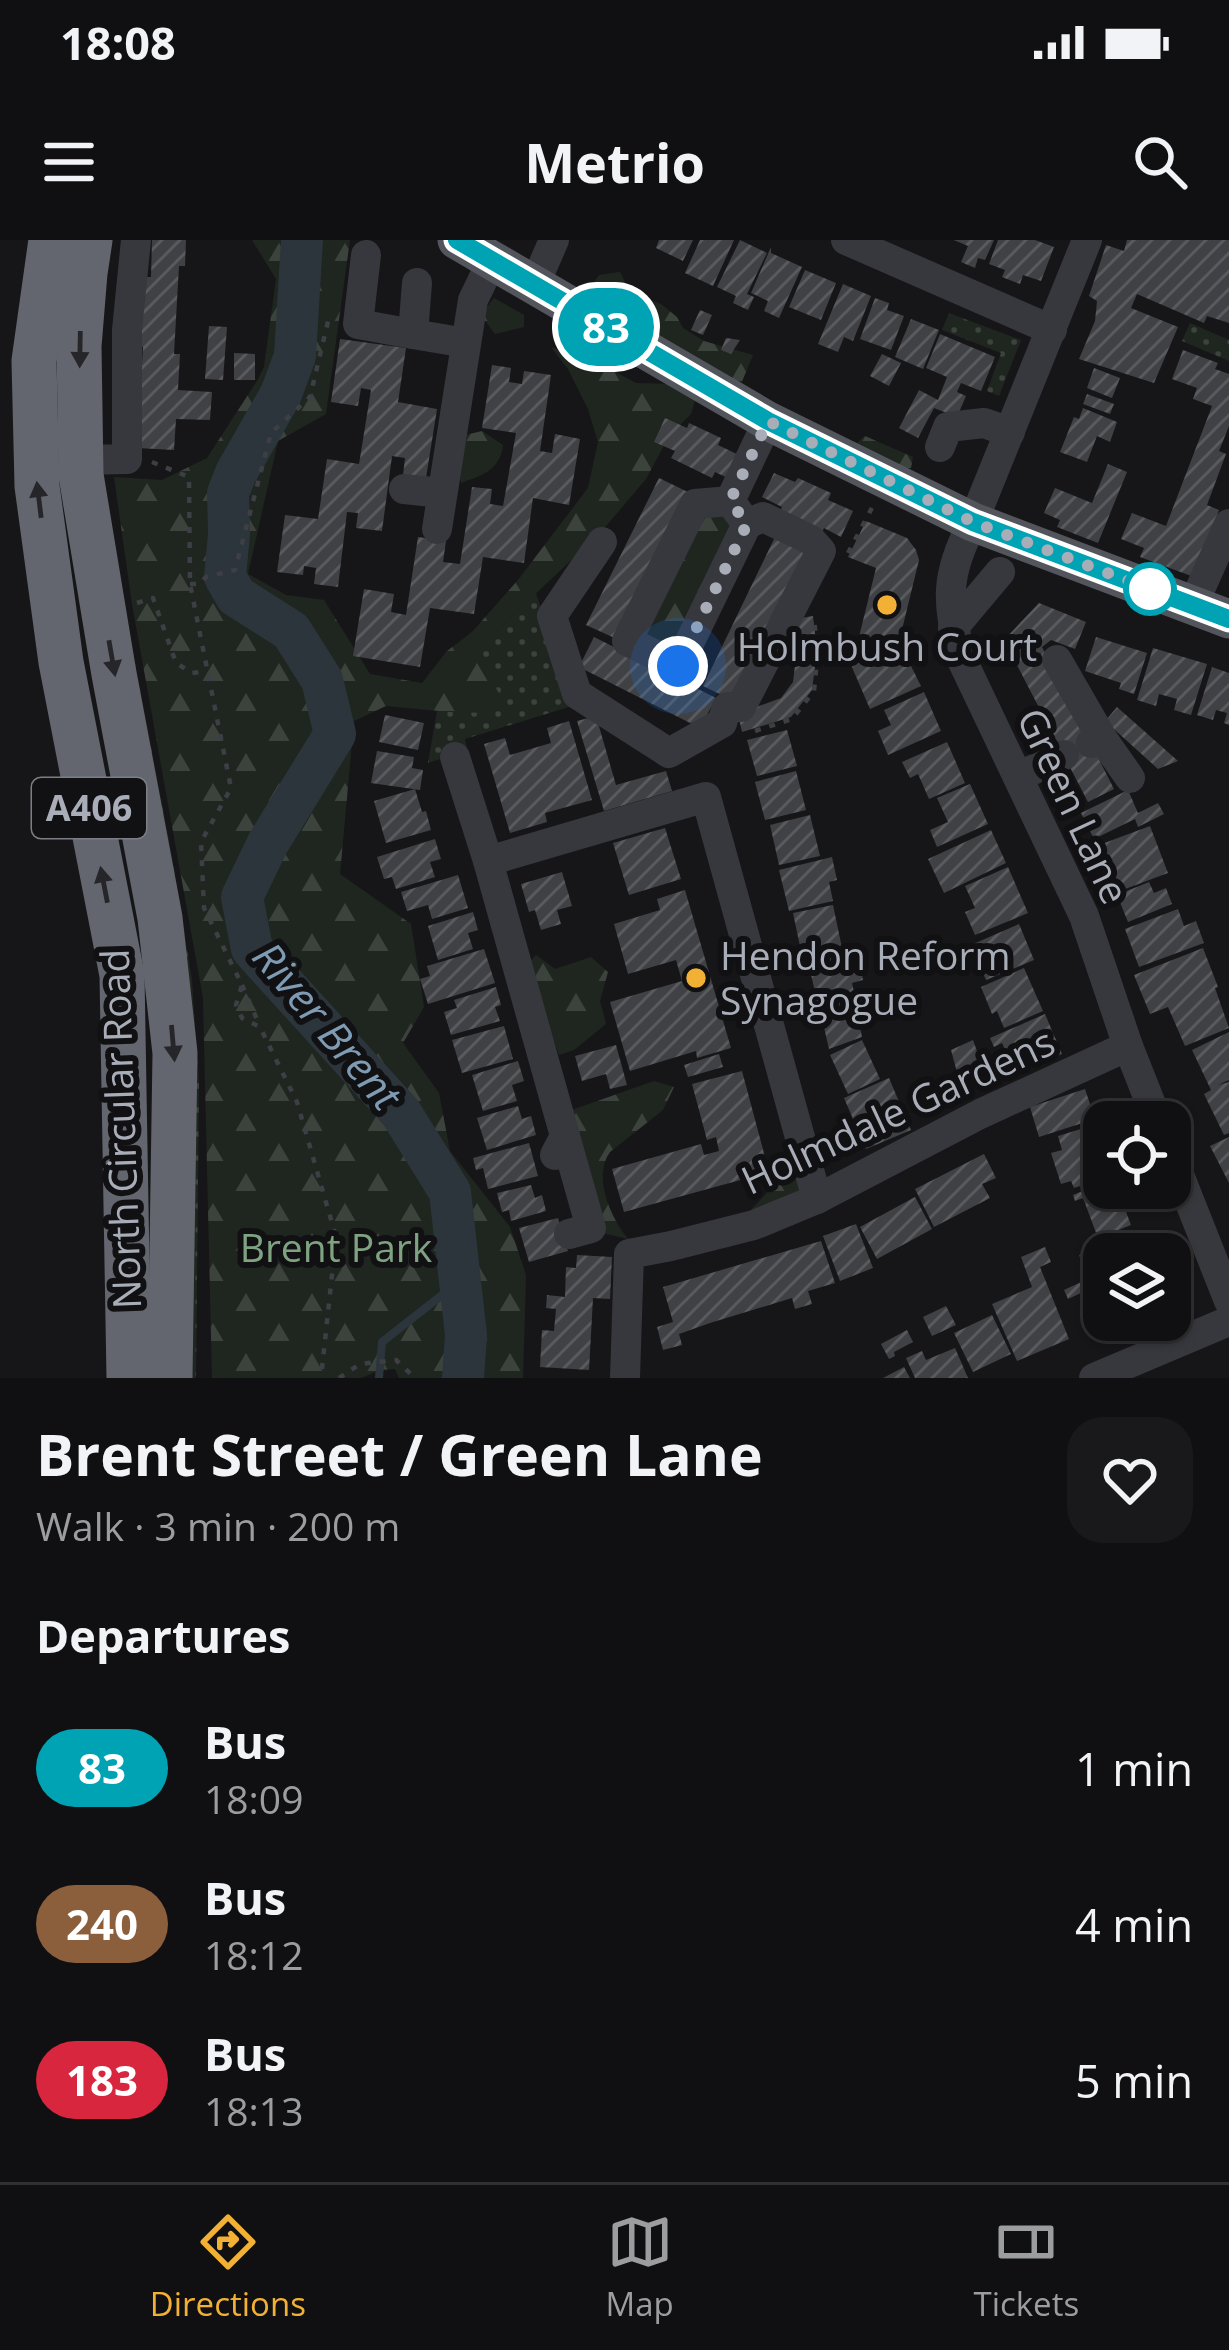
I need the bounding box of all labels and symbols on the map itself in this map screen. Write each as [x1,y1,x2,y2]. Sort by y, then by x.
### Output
line badge: 83 [552,288,660,366]
one-way arrow [71,331,90,369]
one-way arrow [30,481,49,519]
unlabelled marker [1125,564,1175,614]
marker: Holmbush Court [874,592,900,618]
place label: Holmbush Court [737,619,1037,672]
your location [648,636,708,696]
one-way arrow [102,640,121,677]
street label: Green Lane [1006,699,1143,912]
road number: A406 [32,778,146,838]
one-way arrow [94,865,113,903]
place label: Hendon Reform Synagogue [720,928,1011,1026]
water label: River Brent [241,929,417,1123]
street label: North Circular Road [87,948,152,1310]
marker: Hendon Reform Synagogue [683,965,709,991]
street label: Holmdale Gardens [732,1014,1063,1205]
one-way arrow [164,1025,183,1062]
park label: Brent Park [240,1220,433,1273]

